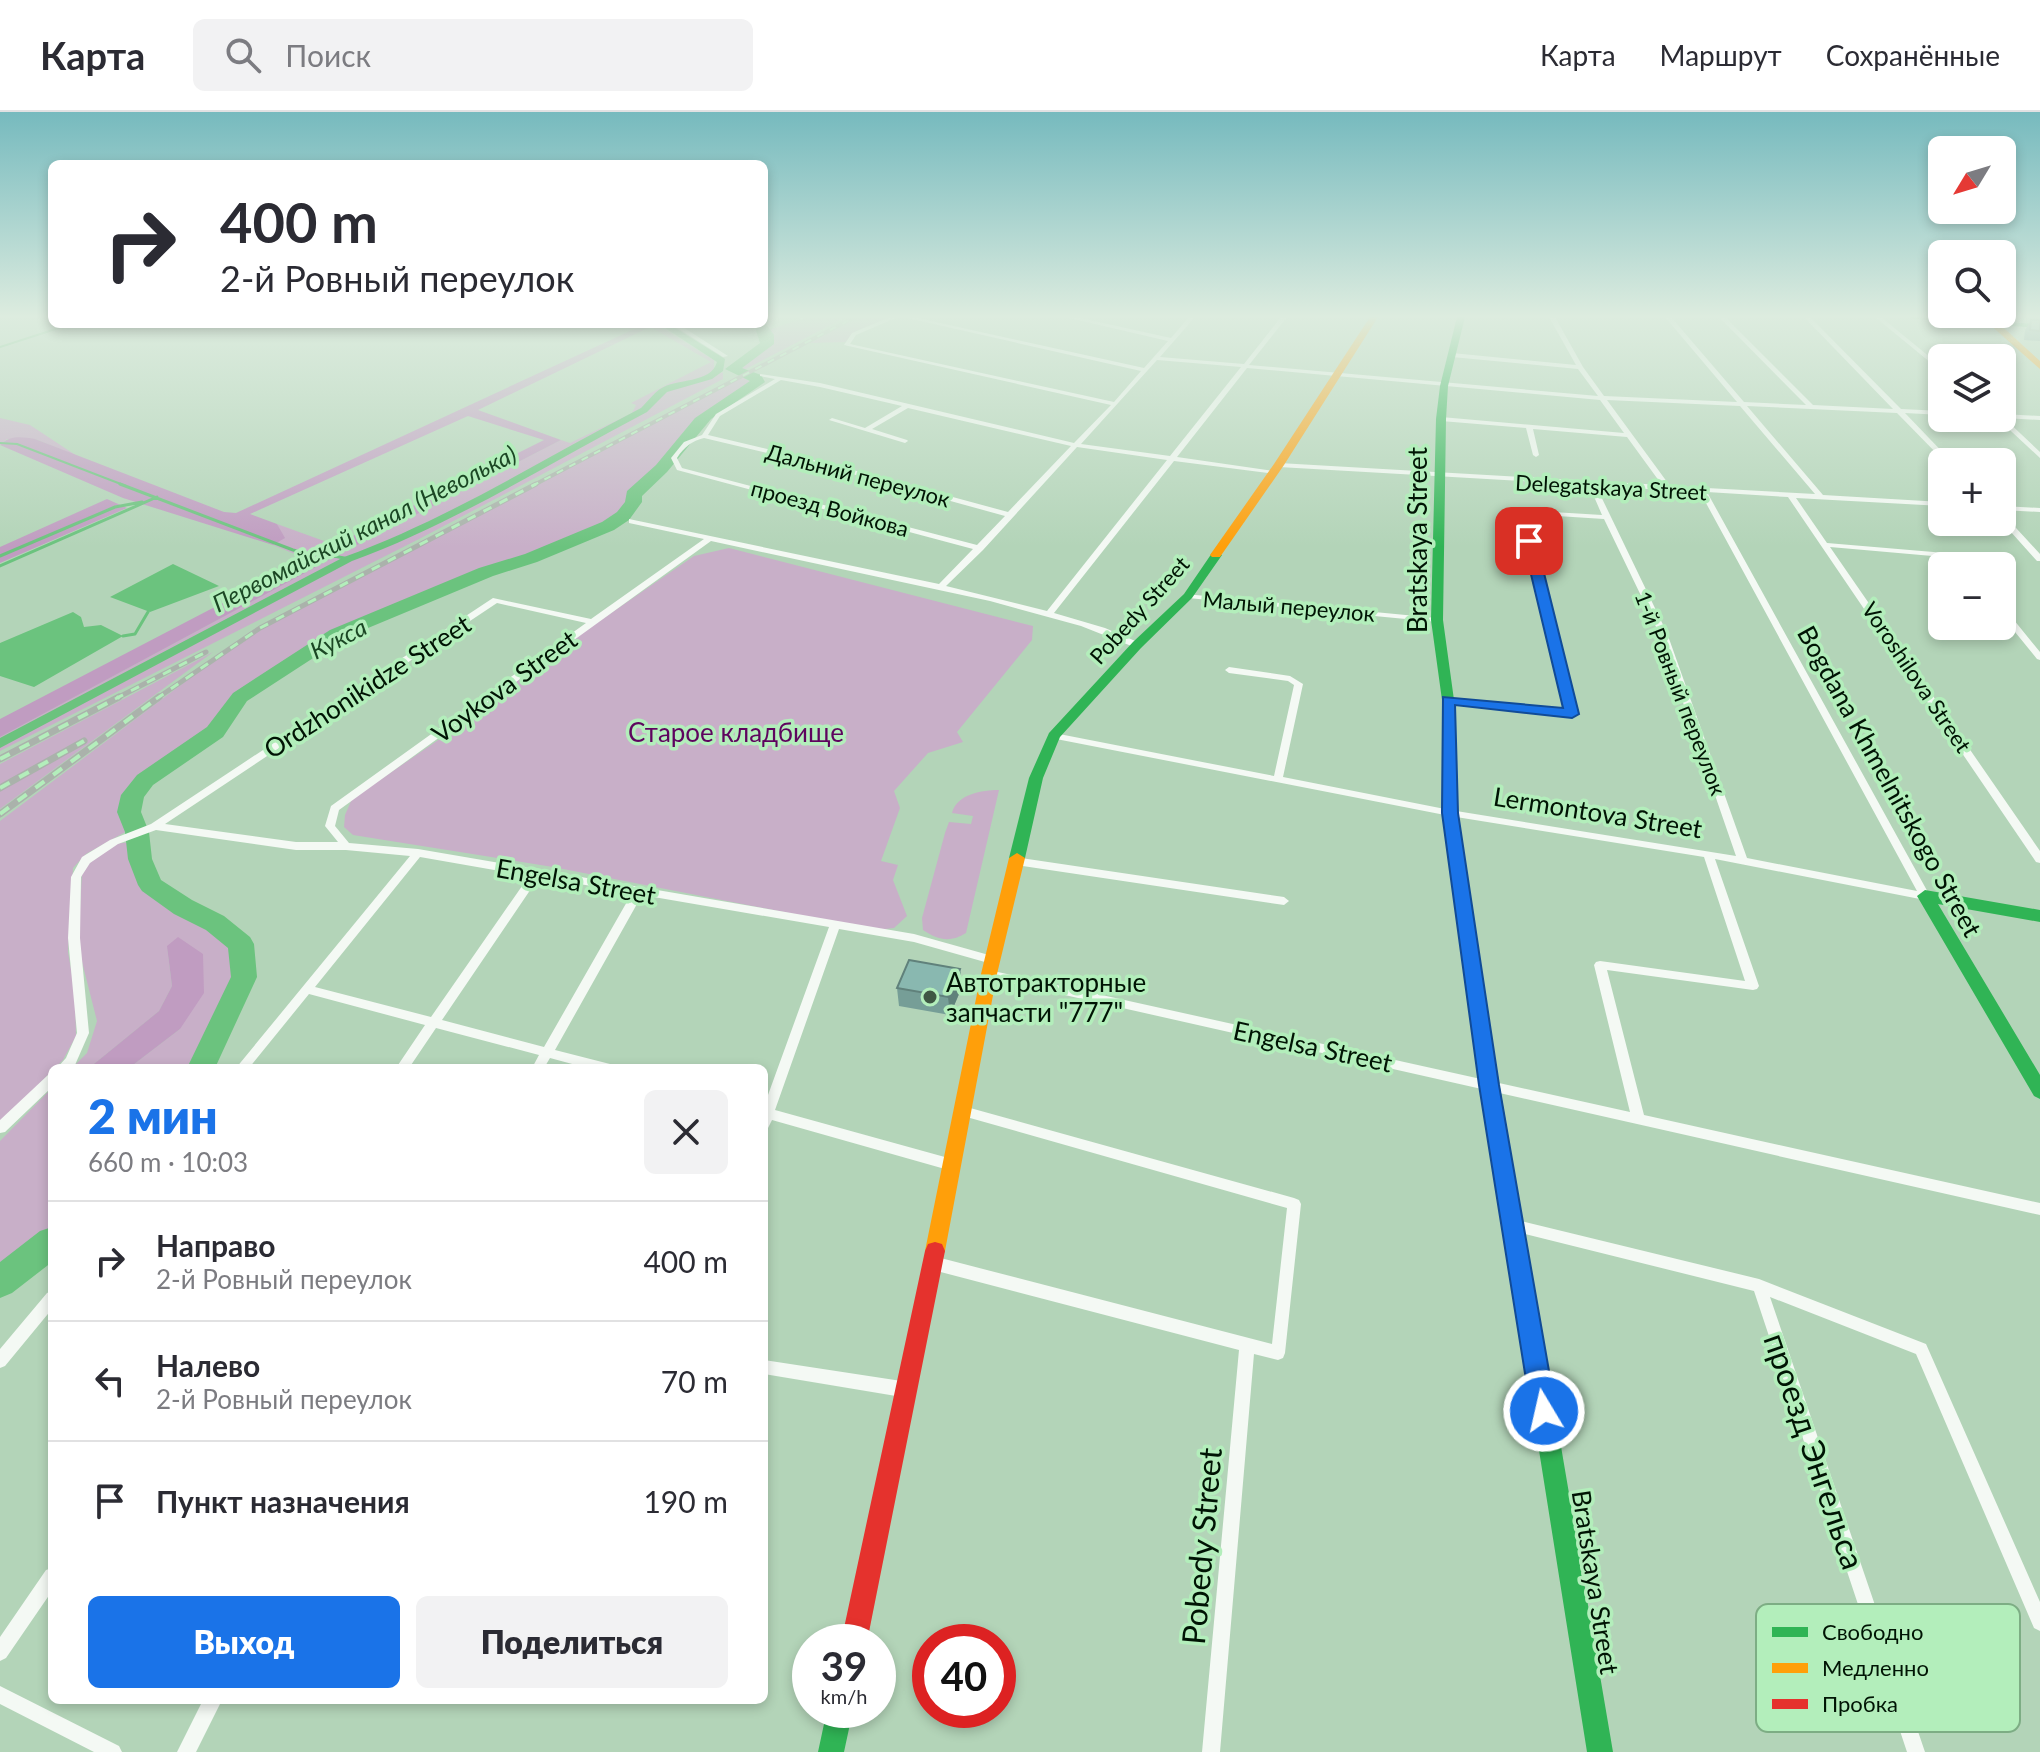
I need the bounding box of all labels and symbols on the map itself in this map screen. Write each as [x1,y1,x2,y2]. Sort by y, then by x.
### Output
north arrow [1928,136,2016,224]
street label: Дальний переулок [763,437,954,513]
water label: Первомайский канал (Неволька) [207,439,521,617]
street label: Bratskaya Street [1401,446,1433,633]
street label: Delegatskaya Street [1514,468,1708,506]
street label: проезд Войкова [748,474,912,542]
pin [1495,507,1563,575]
street label: Pobedy Street [1084,550,1195,669]
street label: Малый переулок [1202,585,1377,627]
street label: 1-й Ровный переулок [1630,587,1733,799]
street label: Voroshilova Street [1857,597,1977,758]
street label: Ordzhonikidze Street [258,607,477,765]
water label: Кукса [305,612,371,664]
street label: Bogdana Khmelnitskogo Street [1791,620,1989,943]
street label: Voykova Street [425,622,583,749]
park label: Старое кладбище [628,716,844,748]
street label: Lermontova Street [1491,780,1705,844]
street label: Engelsa Street [494,851,659,911]
place label: Автотракторные запчасти "777" [946,966,1146,1028]
marker: Автотракторные запчасти "777" [921,988,939,1006]
street label: Engelsa Street [1231,1014,1396,1079]
street label: проезд Энгельса [1756,1328,1874,1574]
position arrow [1502,1369,1586,1453]
street label: Pobedy Street [1173,1445,1229,1646]
street label: Bratskaya Street [1566,1488,1626,1677]
legend [1756,1604,2020,1732]
text: Свободно [1822,1618,1923,1645]
speed limit sign: 40 [912,1624,1016,1728]
text: Медленно [1822,1654,1929,1681]
text: Пробка [1822,1690,1898,1717]

